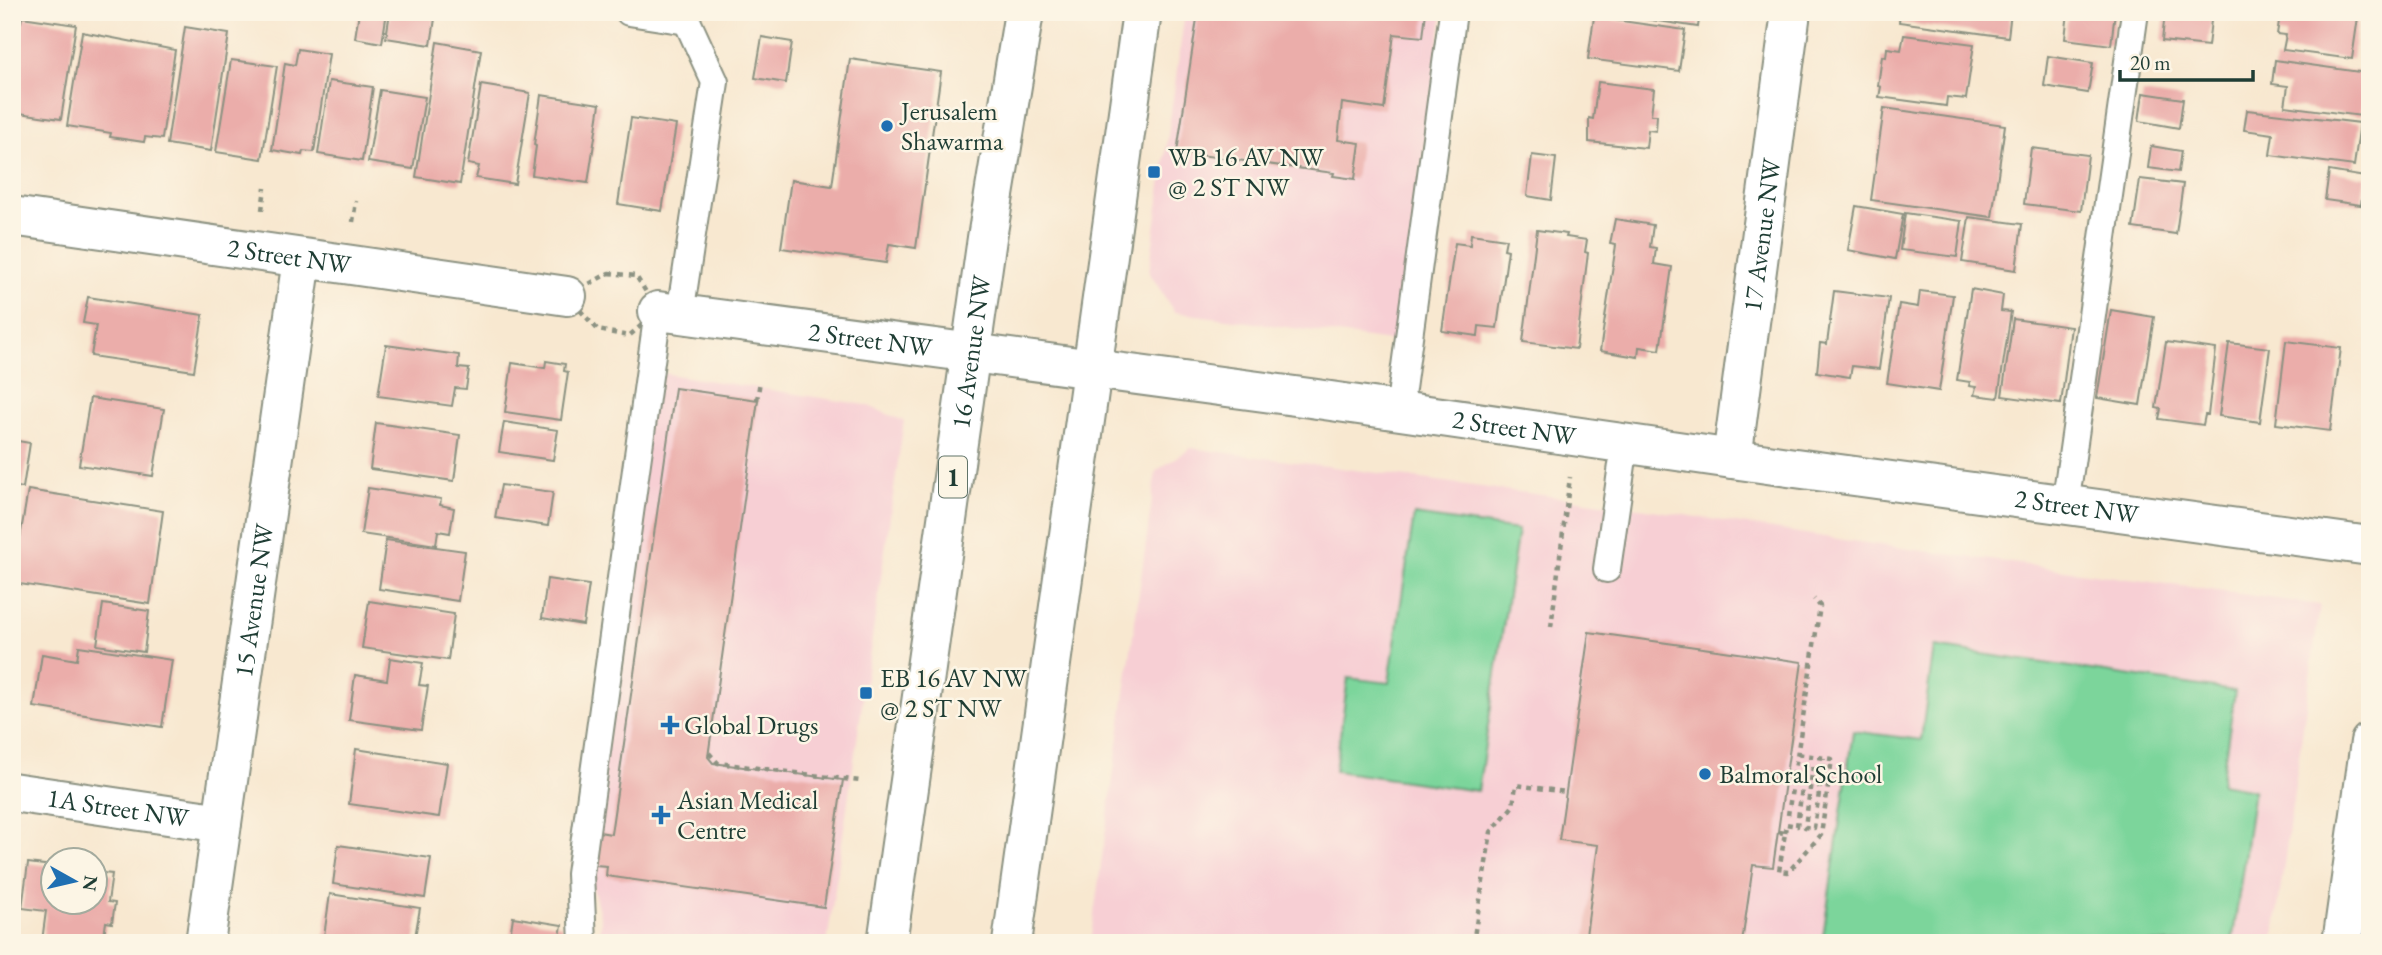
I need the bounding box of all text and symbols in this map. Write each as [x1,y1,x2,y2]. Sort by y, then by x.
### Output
scale bar [2120,38,2252,82]
text: 20 m [2130,49,2171,76]
place label: Jerusalem Shawarma [899,94,1004,158]
marker: Jerusalem Shawarma [879,118,895,134]
place label: WB 16 AV NW @ 2 ST NW [1168,140,1325,204]
street label: 17 Avenue NW [1735,155,1789,314]
marker: WB 16 AV NW @ 2 ST NW [1146,164,1162,180]
street label: 2 Street NW [225,230,354,282]
street label: 16 Avenue NW [943,272,999,431]
street label: 2 Street NW [806,314,935,365]
street label: 2 Street NW [1450,402,1579,453]
road number: 1 [939,456,967,498]
street label: 2 Street NW [2013,481,2142,532]
street label: 15 Avenue NW [226,520,281,679]
place label: EB 16 AV NW @ 2 ST NW [880,661,1028,725]
marker: EB 16 AV NW @ 2 ST NW [858,685,874,701]
place label: Global Drugs [684,708,818,742]
marker: Global Drugs [662,717,678,733]
place label: Balmoral School [1719,757,1882,791]
marker: Balmoral School [1697,766,1713,782]
street label: 1A Street NW [45,780,192,835]
place label: Asian Medical Centre [676,783,818,847]
marker: Asian Medical Centre [651,805,671,825]
north arrow [38,846,108,916]
text: N [77,874,104,893]

